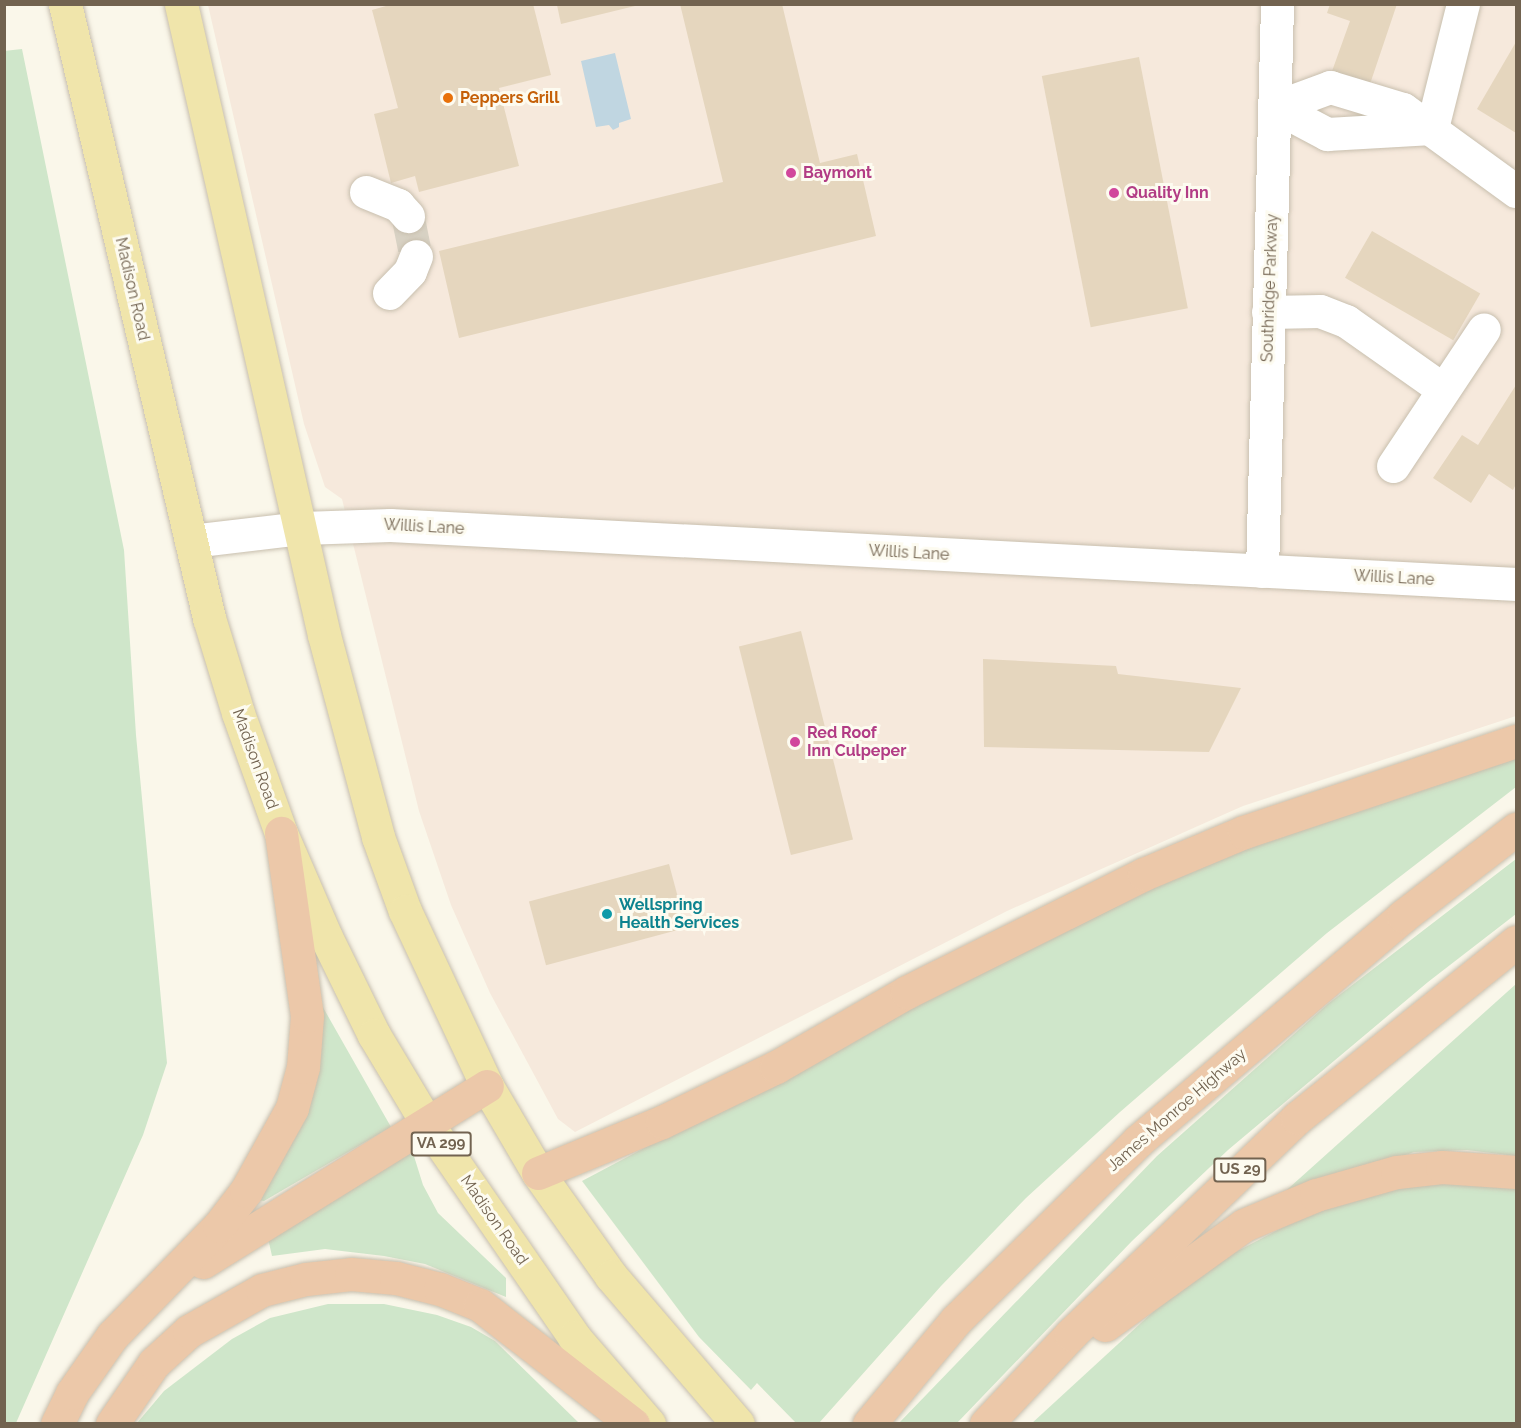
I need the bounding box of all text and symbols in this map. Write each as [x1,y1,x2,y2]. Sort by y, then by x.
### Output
place label: Peppers Grill [460,88,559,108]
marker: Peppers Grill [441,91,455,105]
place label: Baymont [803,163,872,183]
marker: Baymont [784,166,798,180]
place label: Quality Inn [1126,183,1209,203]
marker: Quality Inn [1107,186,1121,200]
street label: Southridge Parkway [1258,213,1282,363]
street label: Madison Road [111,236,153,342]
street label: Willis Lane [383,515,465,539]
street label: Willis Lane [868,541,950,565]
street label: Willis Lane [1353,566,1435,590]
street label: Madison Road [228,706,282,812]
place label: Red Roof Inn Culpeper [807,723,906,761]
marker: Red Roof Inn Culpeper [788,735,802,749]
place label: Wellspring Health Services [619,895,739,933]
marker: Wellspring Health Services [600,907,614,921]
street label: James Monroe Highway [1104,1045,1250,1175]
road number: VA 299 [410,1132,472,1156]
road number: US 29 [1213,1158,1267,1182]
street label: Madison Road [456,1171,532,1269]

